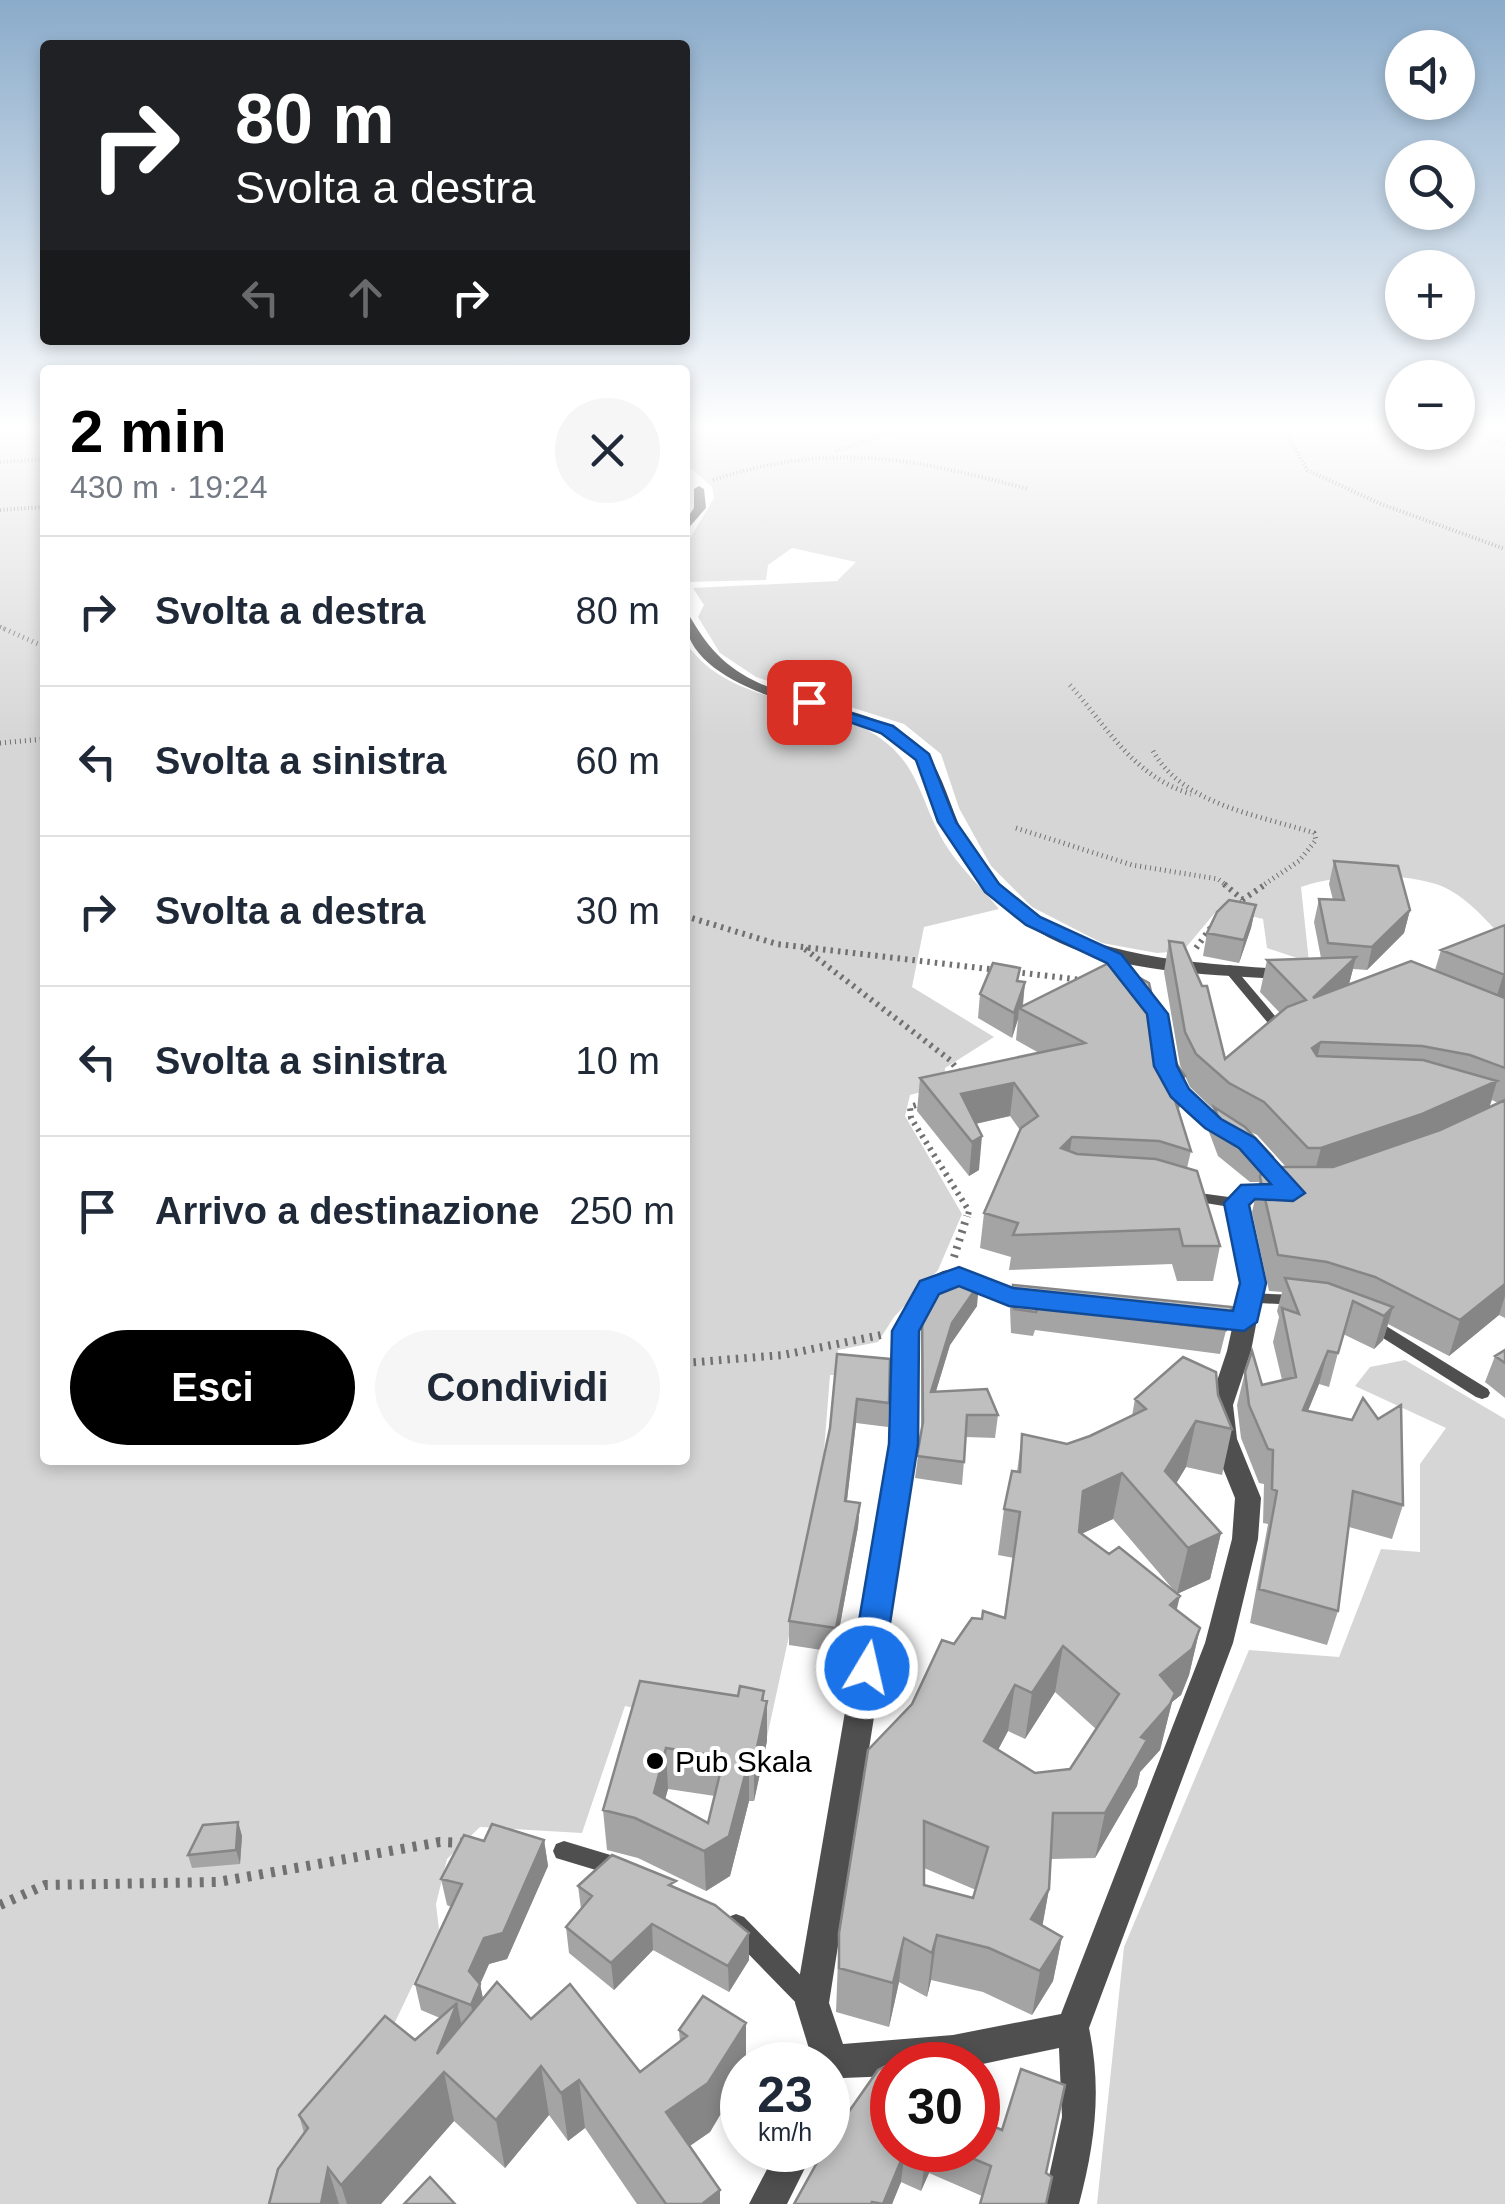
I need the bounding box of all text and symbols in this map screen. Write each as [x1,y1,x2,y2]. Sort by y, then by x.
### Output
map controls [1385,30,1475,450]
button: sound [1385,30,1475,120]
icon: right [70,80,200,210]
text: 80 m [235,80,395,158]
button: search [1385,140,1475,230]
text: Svolta a destra [235,162,535,213]
button: + [1385,250,1475,340]
icon: left [233,270,288,325]
icon: ahead [338,270,393,325]
icon: right [443,270,498,325]
button: − [1385,360,1475,450]
text: 2 min [70,398,227,465]
button: close [555,398,660,503]
text: 430 m · 19:24 [70,469,267,505]
icon: right [70,584,125,639]
text: Svolta a destra [155,590,425,632]
text: 80 m [576,590,660,632]
pin [767,660,852,745]
icon: arrive [782,675,837,730]
icon: left [70,734,125,789]
text: Svolta a sinistra [155,740,446,782]
text: 60 m [576,740,660,782]
icon: right [70,884,125,939]
text: Svolta a destra [155,890,425,932]
text: 30 m [576,890,660,932]
icon: left [70,1034,125,1089]
text: Svolta a sinistra [155,1040,446,1082]
text: 10 m [576,1040,660,1082]
icon: arrive [70,1184,125,1239]
text: Arrivo a destinazione [155,1190,539,1232]
text: 250 m [569,1190,675,1232]
button: Esci [70,1330,355,1445]
button: Condividi [375,1330,660,1445]
position arrow [815,1616,919,1720]
place label: Pub Skala [675,1745,812,1778]
marker: Pub Skala [644,1750,666,1772]
speed limit sign: 30 [870,2042,1000,2172]
text: 23 [757,2067,813,2123]
text: km/h [758,2118,812,2146]

